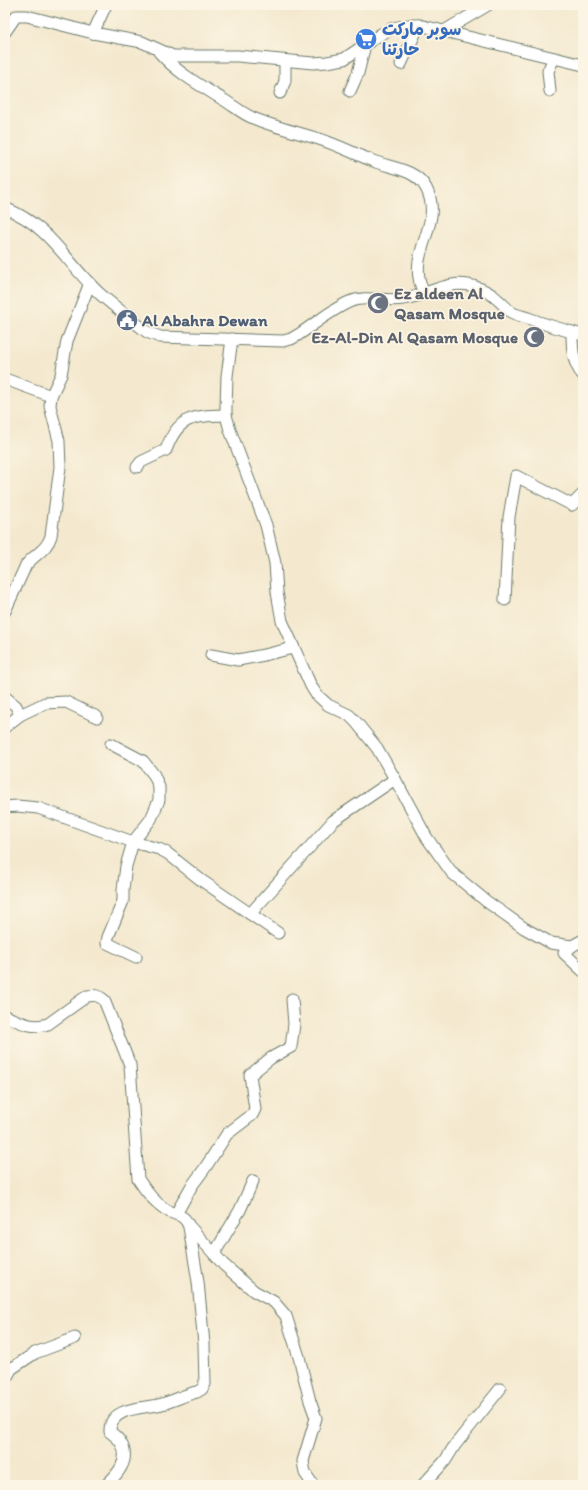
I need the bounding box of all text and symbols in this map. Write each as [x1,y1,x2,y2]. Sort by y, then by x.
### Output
place label: سوبر ماركت حارتنا [382,19,462,59]
supermarket icon: سوبر ماركت حارتنا [353,26,379,52]
place label: Ez aldeen Al Qasam Mosque [394,283,505,324]
mosque icon: Ez aldeen Al Qasam Mosque [365,290,391,316]
public building icon: Al Abahra Dewan [114,307,140,333]
place label: Al Abahra Dewan [141,310,268,330]
mosque icon: Ez-Al-Din Al Qasam Mosque [521,324,547,350]
place label: Ez-Al-Din Al Qasam Mosque [311,327,518,348]

